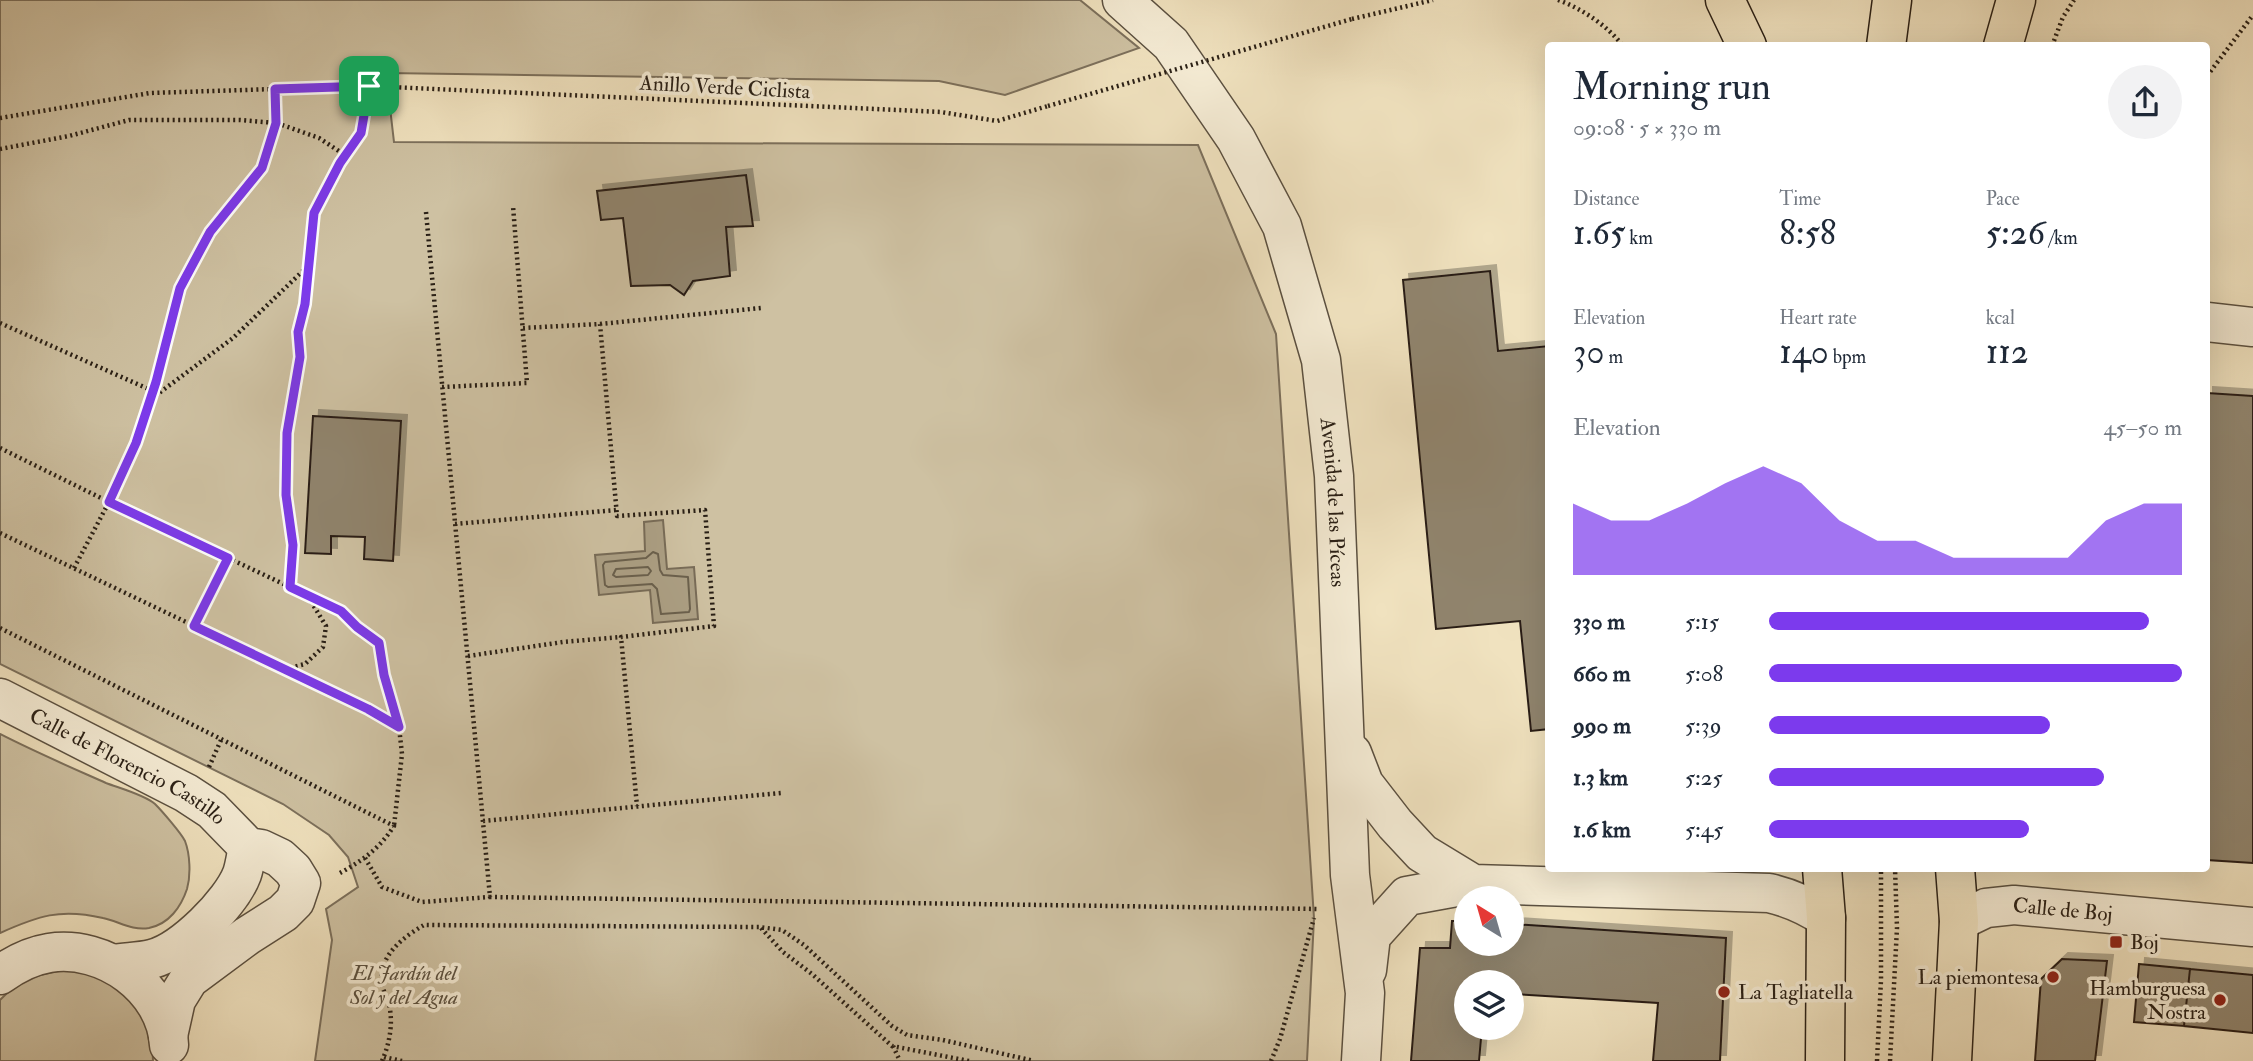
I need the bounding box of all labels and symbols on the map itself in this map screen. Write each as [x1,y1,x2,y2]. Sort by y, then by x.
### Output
pin [339,56,399,116]
street label: Anillo Verde Ciclista [638,69,811,105]
street label: Avenida de las Píceas [1313,415,1351,588]
street label: Calle de Florencio Castillo [25,702,232,831]
north arrow [1454,886,1524,956]
street label: Calle de Boj [2012,892,2114,928]
place label: Boj [2130,929,2159,956]
marker: Boj [2108,934,2124,950]
park label: El Jardín del Sol y del Agua [349,960,459,1011]
place label: La piemontesa [1917,964,2039,991]
marker: La piemontesa [2045,969,2061,985]
place label: Hamburguesa Nostra [2089,975,2206,1026]
place label: La Tagliatella [1738,979,1853,1006]
marker: La Tagliatella [1716,984,1732,1000]
marker: Hamburguesa Nostra [2212,992,2228,1008]

